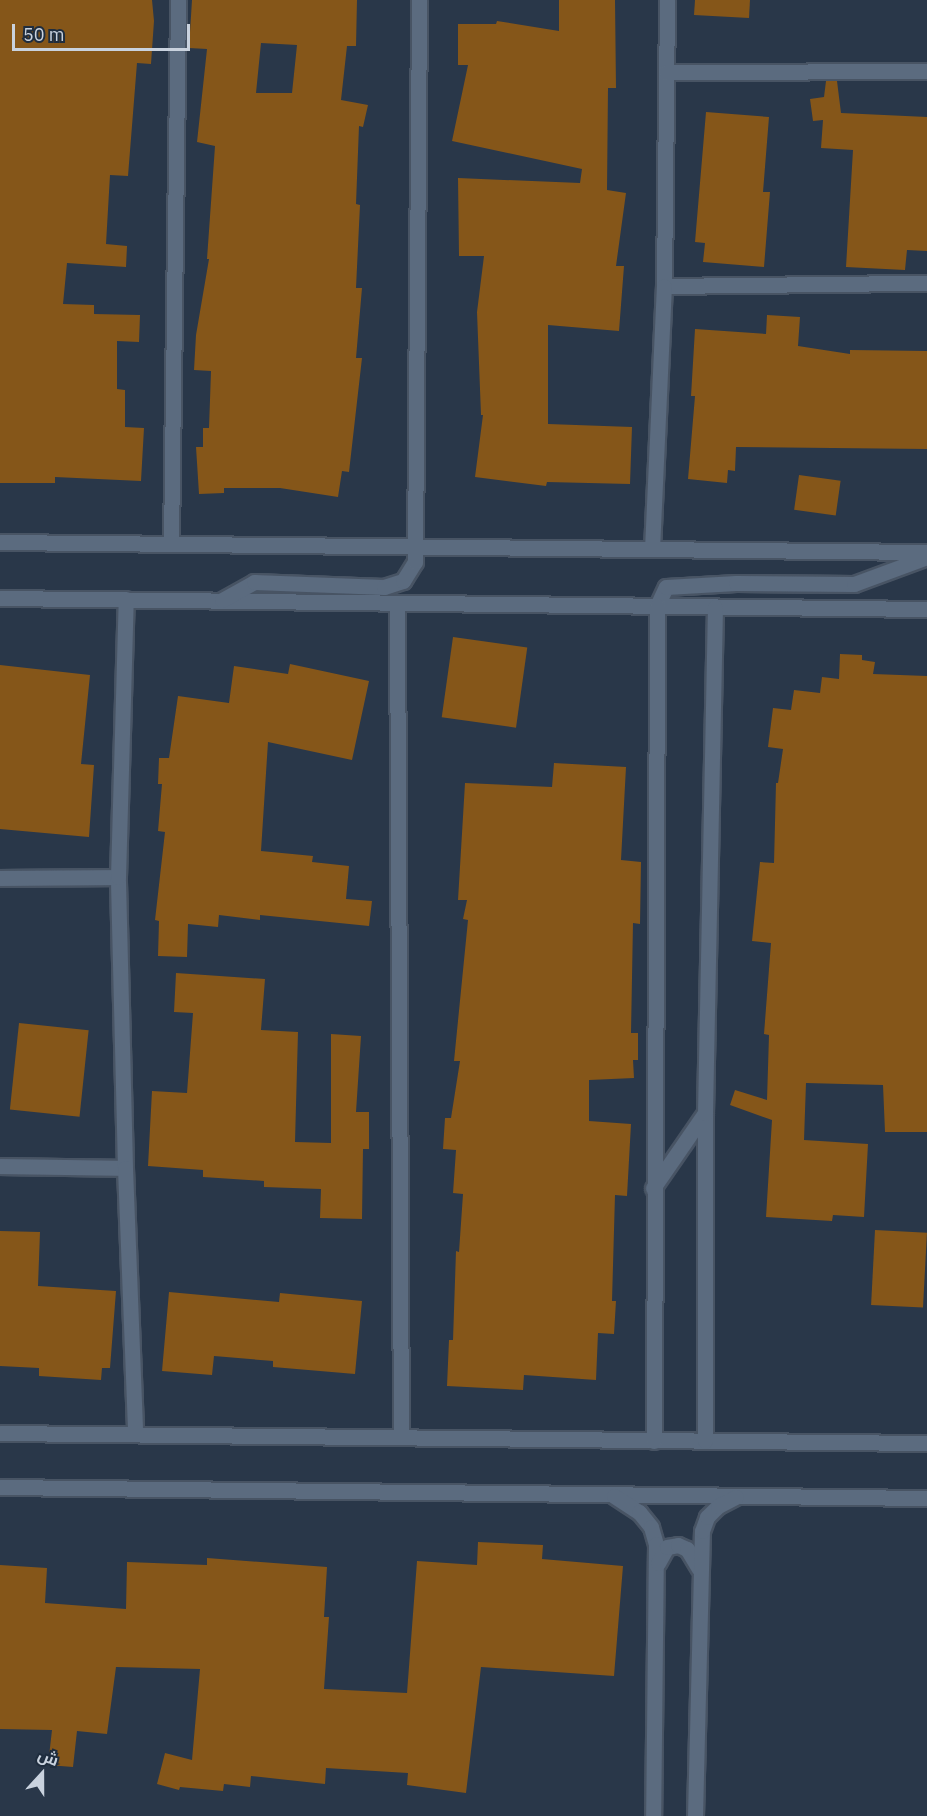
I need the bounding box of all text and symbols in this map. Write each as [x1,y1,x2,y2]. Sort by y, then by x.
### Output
scale bar [15,12,194,50]
text: 50 m [23,23,65,46]
north arrow [12,1744,72,1804]
text: ش [35,1744,62,1770]

